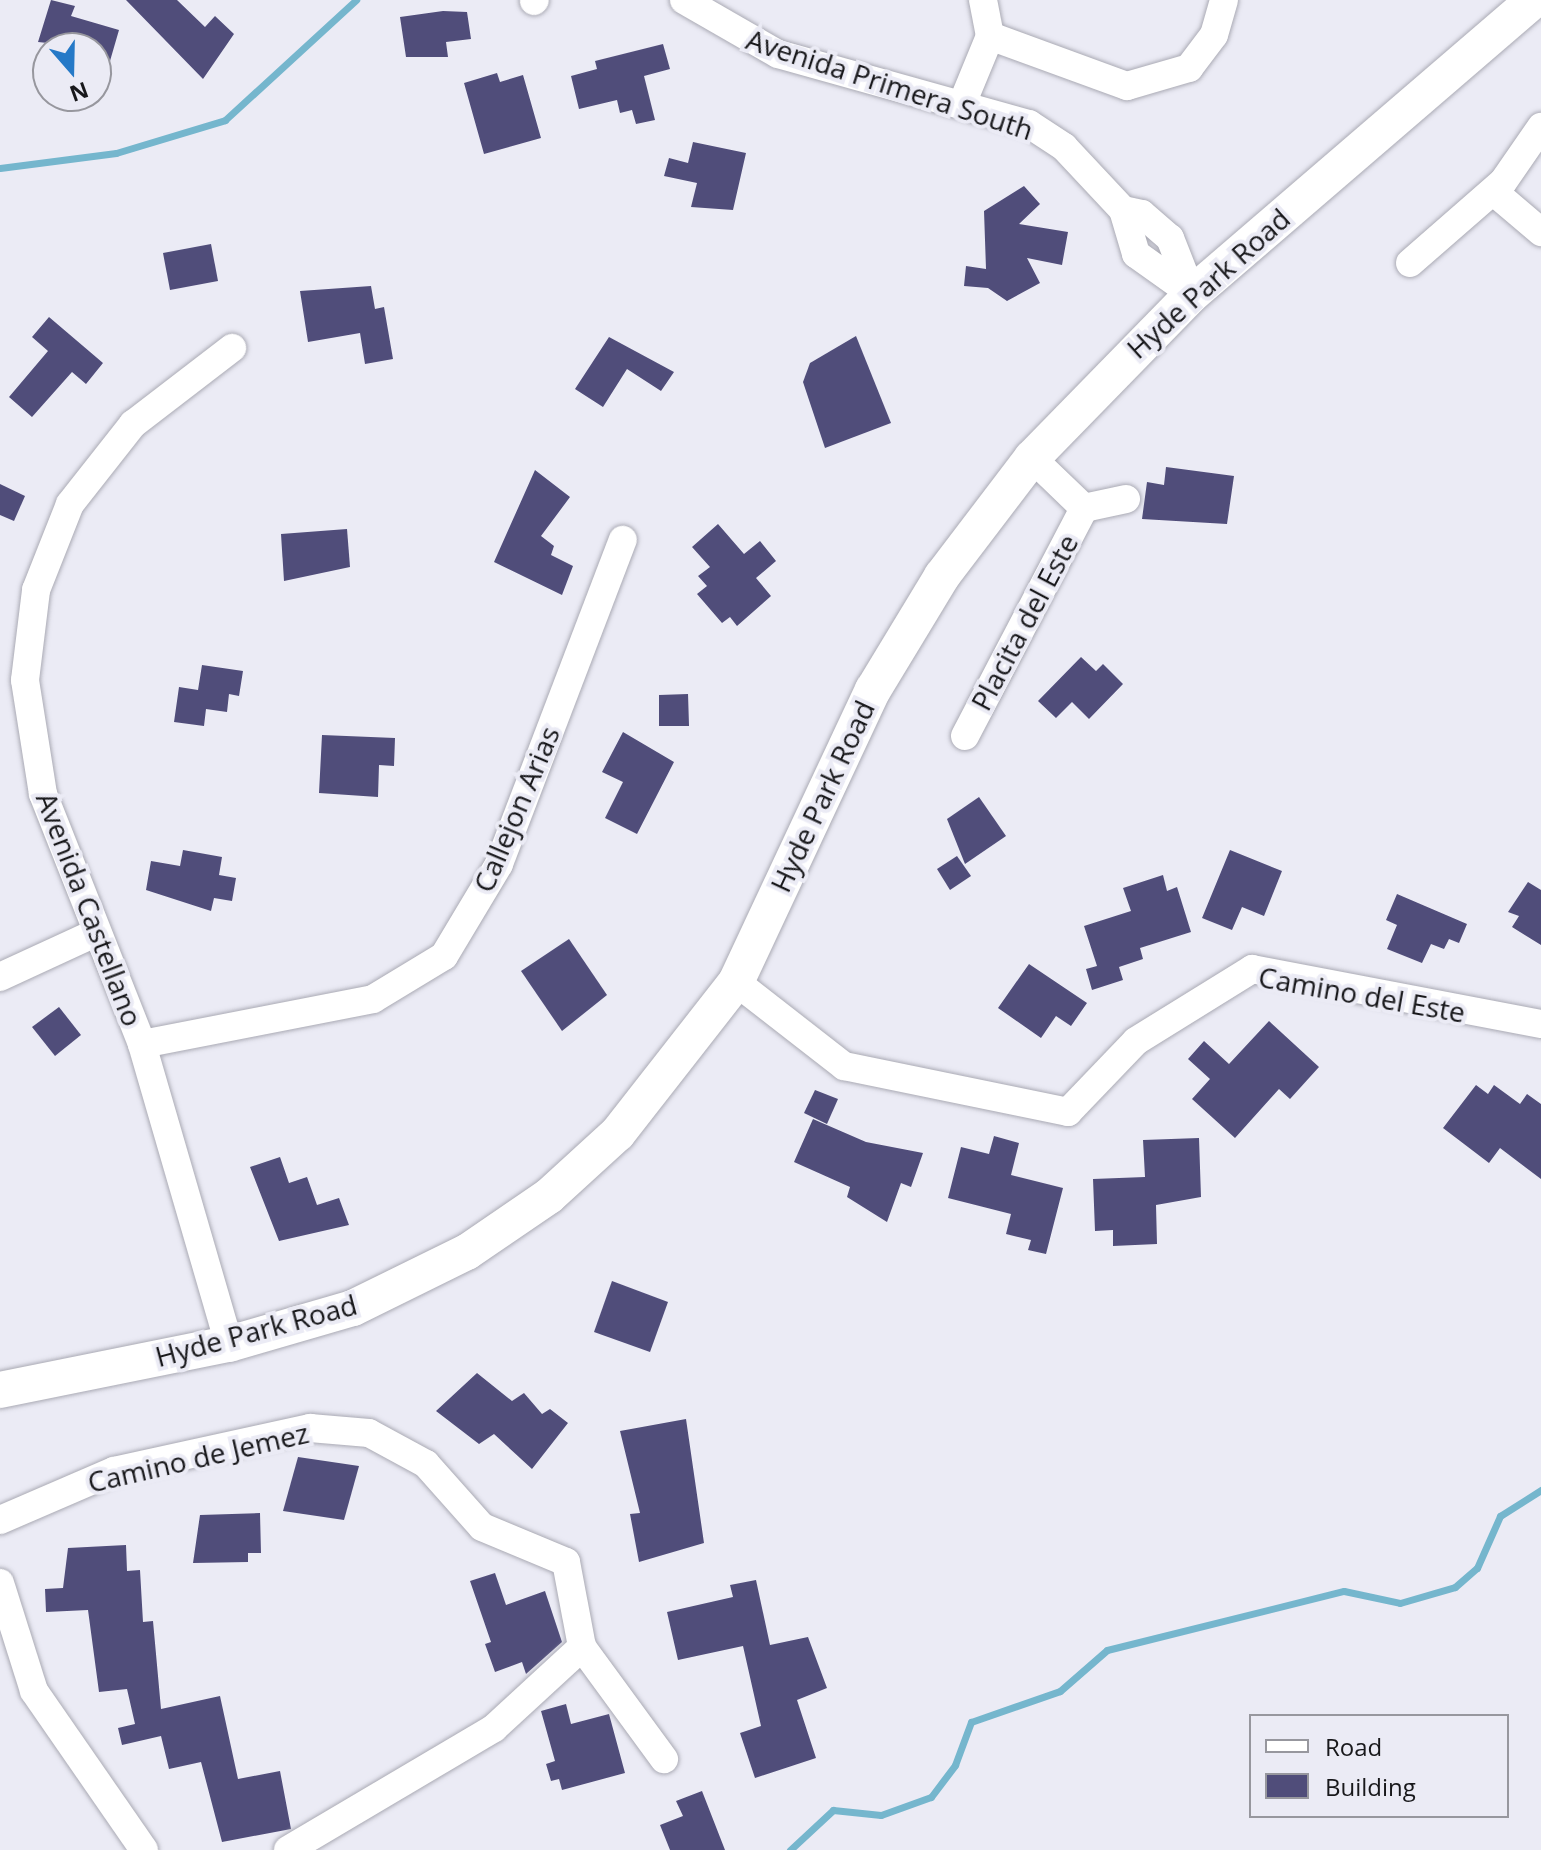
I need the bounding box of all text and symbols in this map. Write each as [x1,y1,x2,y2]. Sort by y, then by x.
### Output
street label: Avenida Primera South [742,22,1038,146]
north arrow [32,32,112,112]
text: N [66,76,93,110]
street label: Hyde Park Road [1120,201,1296,365]
street label: Placita del Este [963,528,1085,716]
street label: Hyde Park Road [763,695,881,897]
street label: Callejon Arias [466,721,566,897]
street label: Avenida Castellano [30,787,150,1031]
street label: Camino del Este [1256,959,1468,1029]
street label: Hyde Park Road [151,1287,361,1373]
street label: Camino de Jemez [84,1415,312,1499]
legend [1249,1714,1509,1818]
text: Road [1325,1730,1382,1763]
text: Building [1325,1770,1416,1803]

